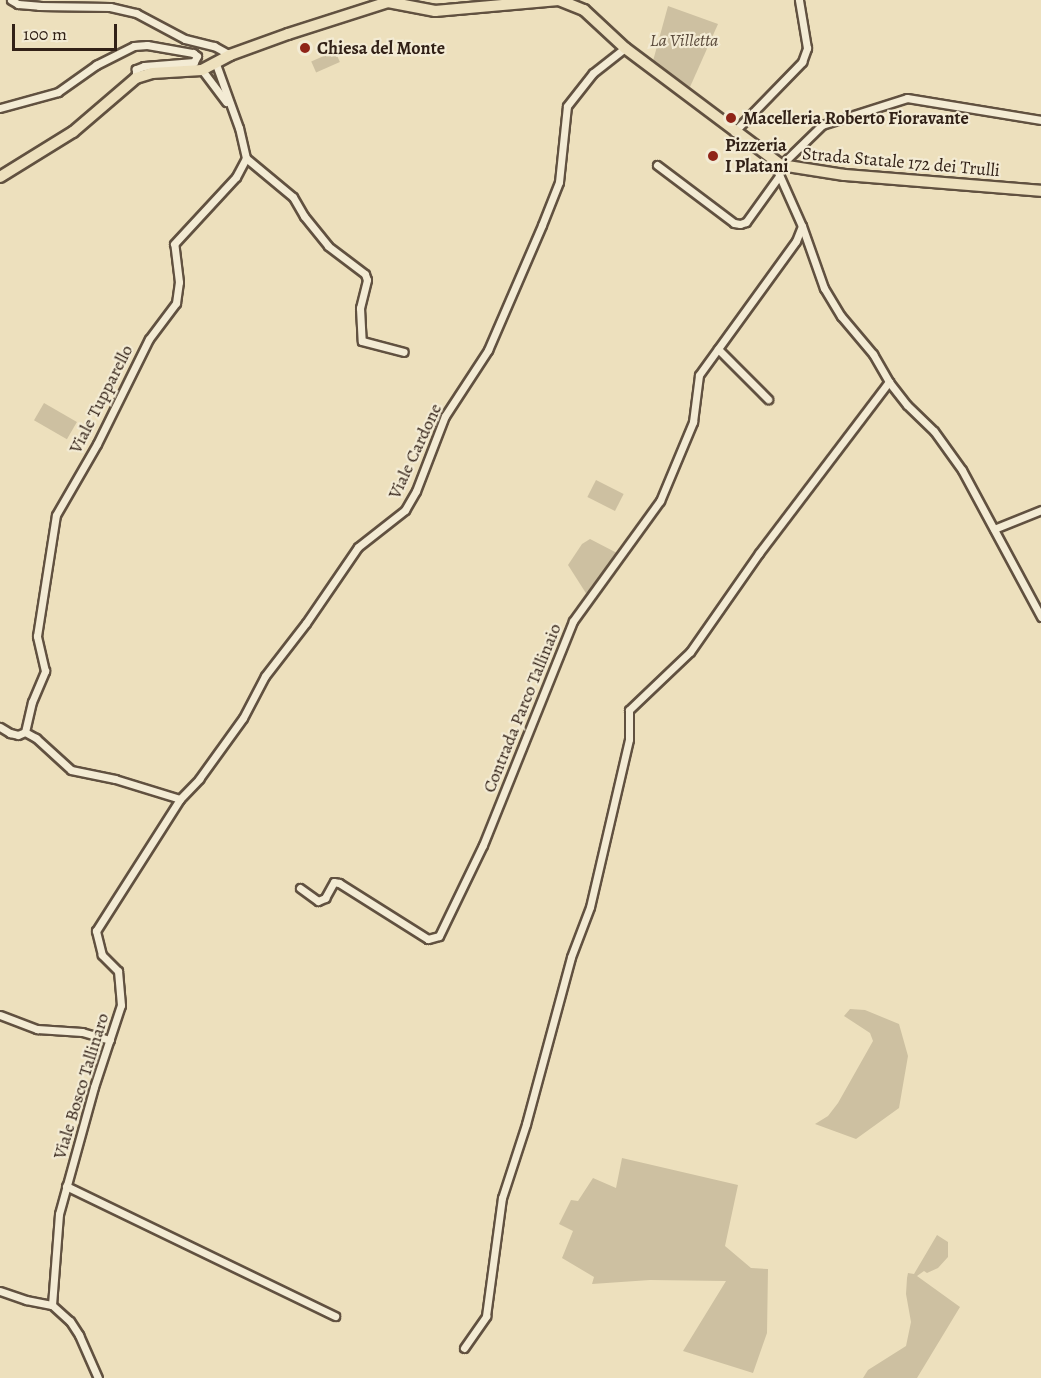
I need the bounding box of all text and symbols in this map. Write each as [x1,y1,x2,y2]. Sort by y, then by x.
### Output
scale bar [15,12,120,50]
text: 100 m [23,22,67,46]
park label: La Villetta [650,29,718,51]
place label: Chiesa del Monte [317,37,445,59]
marker: Chiesa del Monte [298,41,312,55]
place label: Macelleria Roberto Fioravante [743,107,969,129]
marker: Macelleria Roberto Fioravante [724,111,738,125]
place label: Pizzeria I Platani [725,135,789,178]
street label: Strada Statale 172 dei Trulli [801,143,1001,181]
marker: Pizzeria I Platani [706,149,720,163]
street label: Viale Tupparello [64,341,138,457]
street label: Viale Cardone [384,400,446,502]
street label: Contrada Parco Tallinaio [478,620,566,796]
street label: Viale Bosco Tallinaro [49,1010,113,1162]

